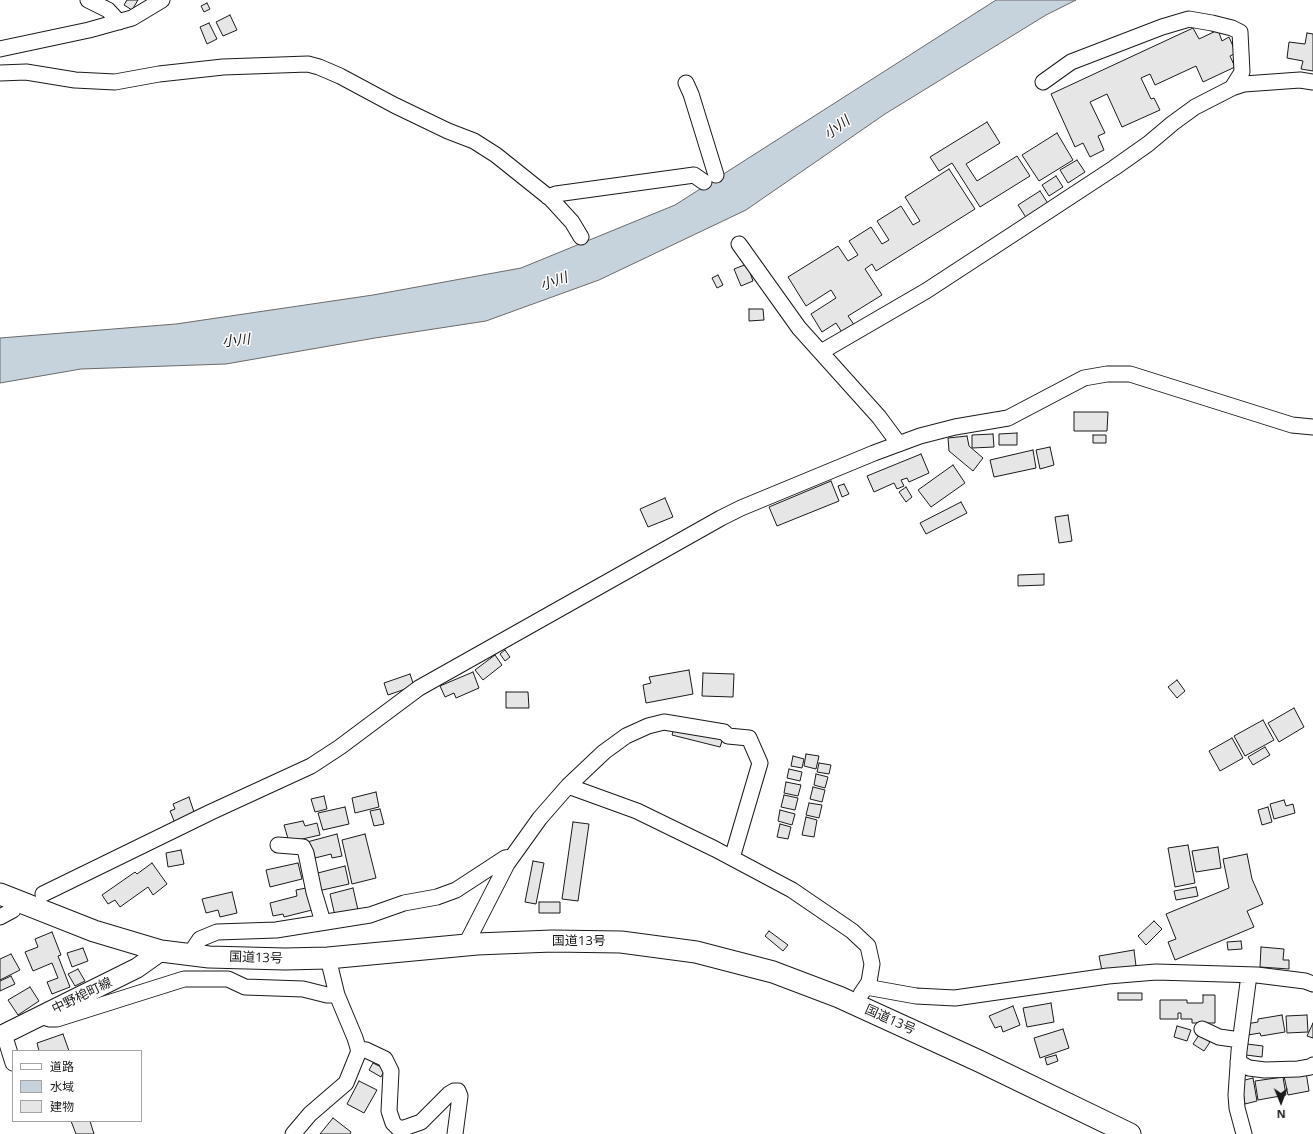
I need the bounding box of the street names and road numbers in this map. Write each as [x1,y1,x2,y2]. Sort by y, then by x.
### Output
street label: 国道13号 [552,933,606,949]
street label: 国道13号 [229,949,283,967]
street label: 中野梍町線 [49,975,115,1017]
street label: 国道13号 [862,1002,918,1038]

